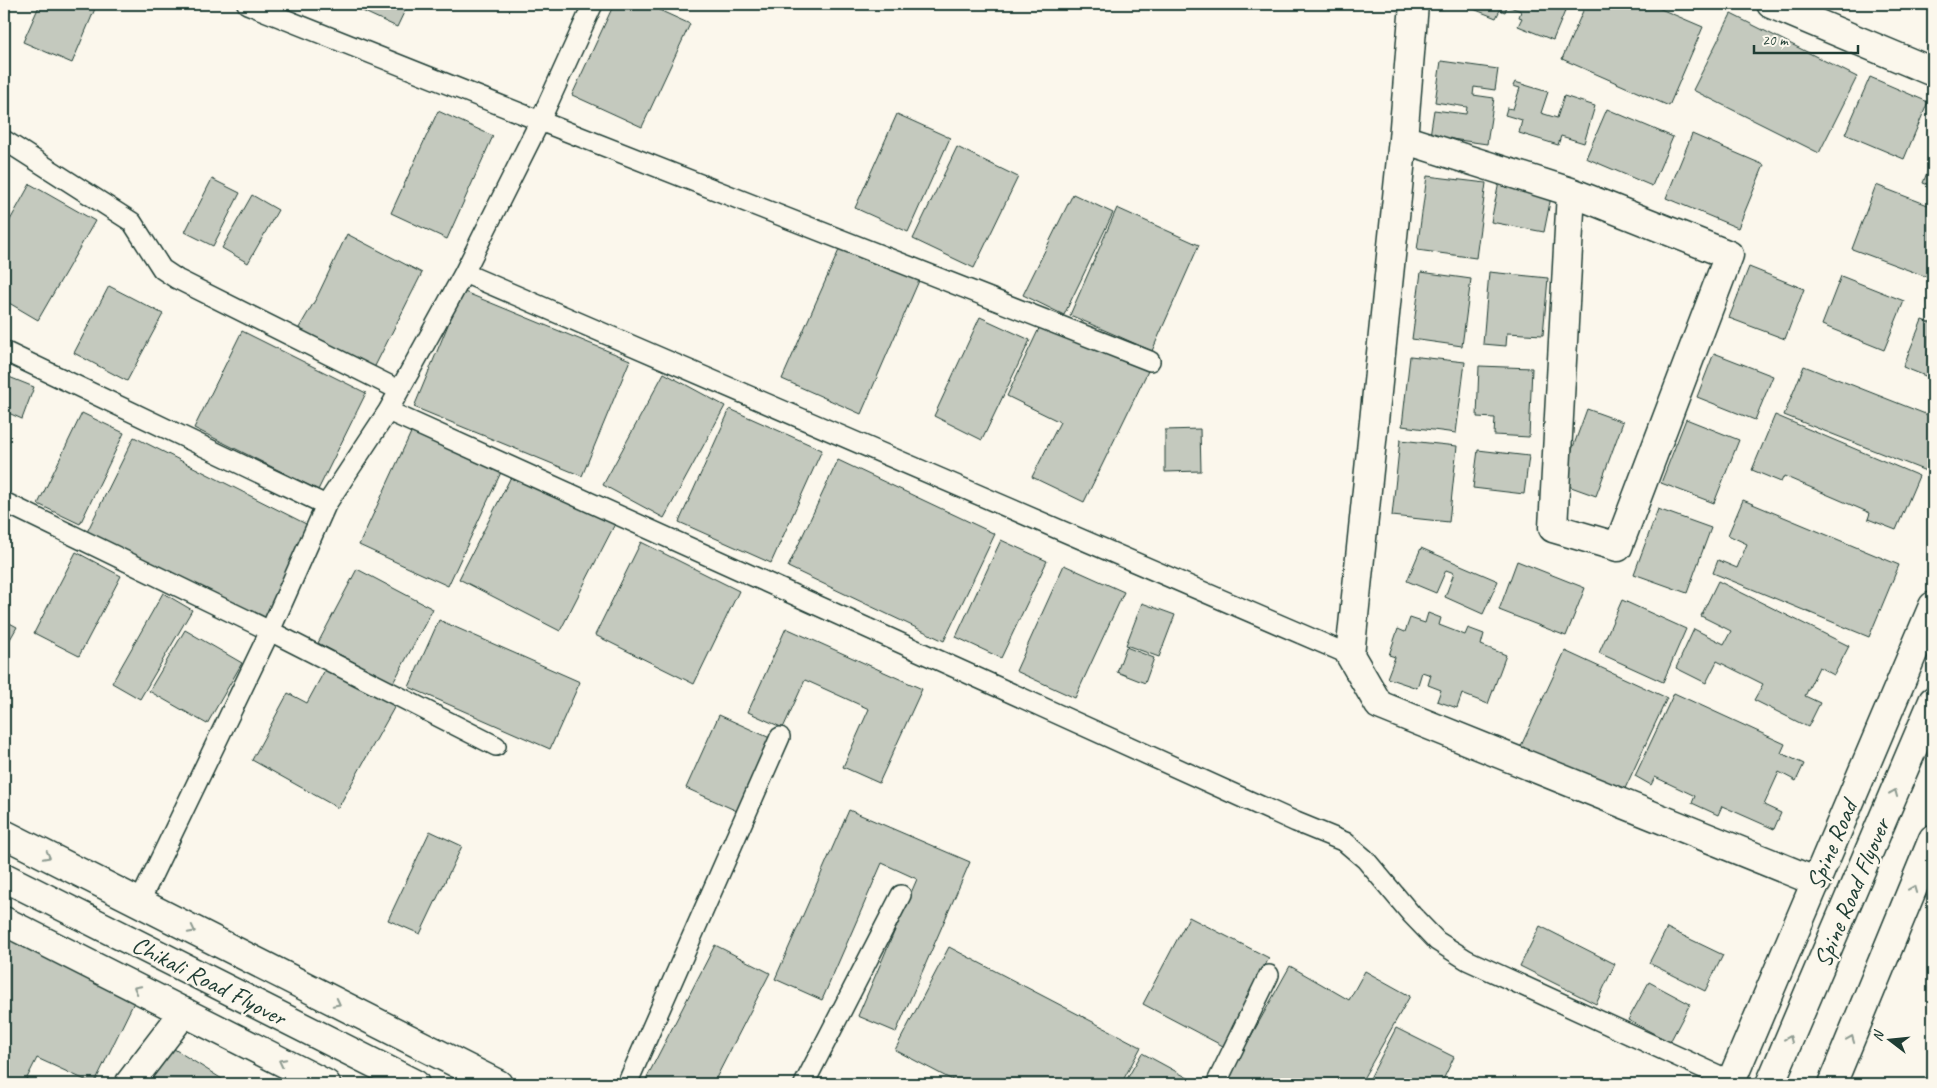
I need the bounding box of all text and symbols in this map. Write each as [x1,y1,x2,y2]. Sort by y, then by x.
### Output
scale bar [1754,22,1858,54]
text: 20 m [1762,31,1789,50]
one-way arrow [1888,789,1899,798]
street label: Spine Road [1799,793,1866,894]
street label: Spine Road Flyover [1806,811,1899,972]
one-way arrow [42,850,51,860]
one-way arrow [1906,885,1917,894]
one-way arrow [187,924,196,934]
street label: Chikali Road Flyover [127,928,293,1034]
one-way arrow [134,985,143,995]
one-way arrow [332,997,341,1007]
north arrow [1864,1016,1914,1066]
text: N [1869,1028,1888,1043]
one-way arrow [1783,1035,1794,1044]
one-way arrow [1844,1035,1855,1044]
one-way arrow [279,1058,288,1068]

